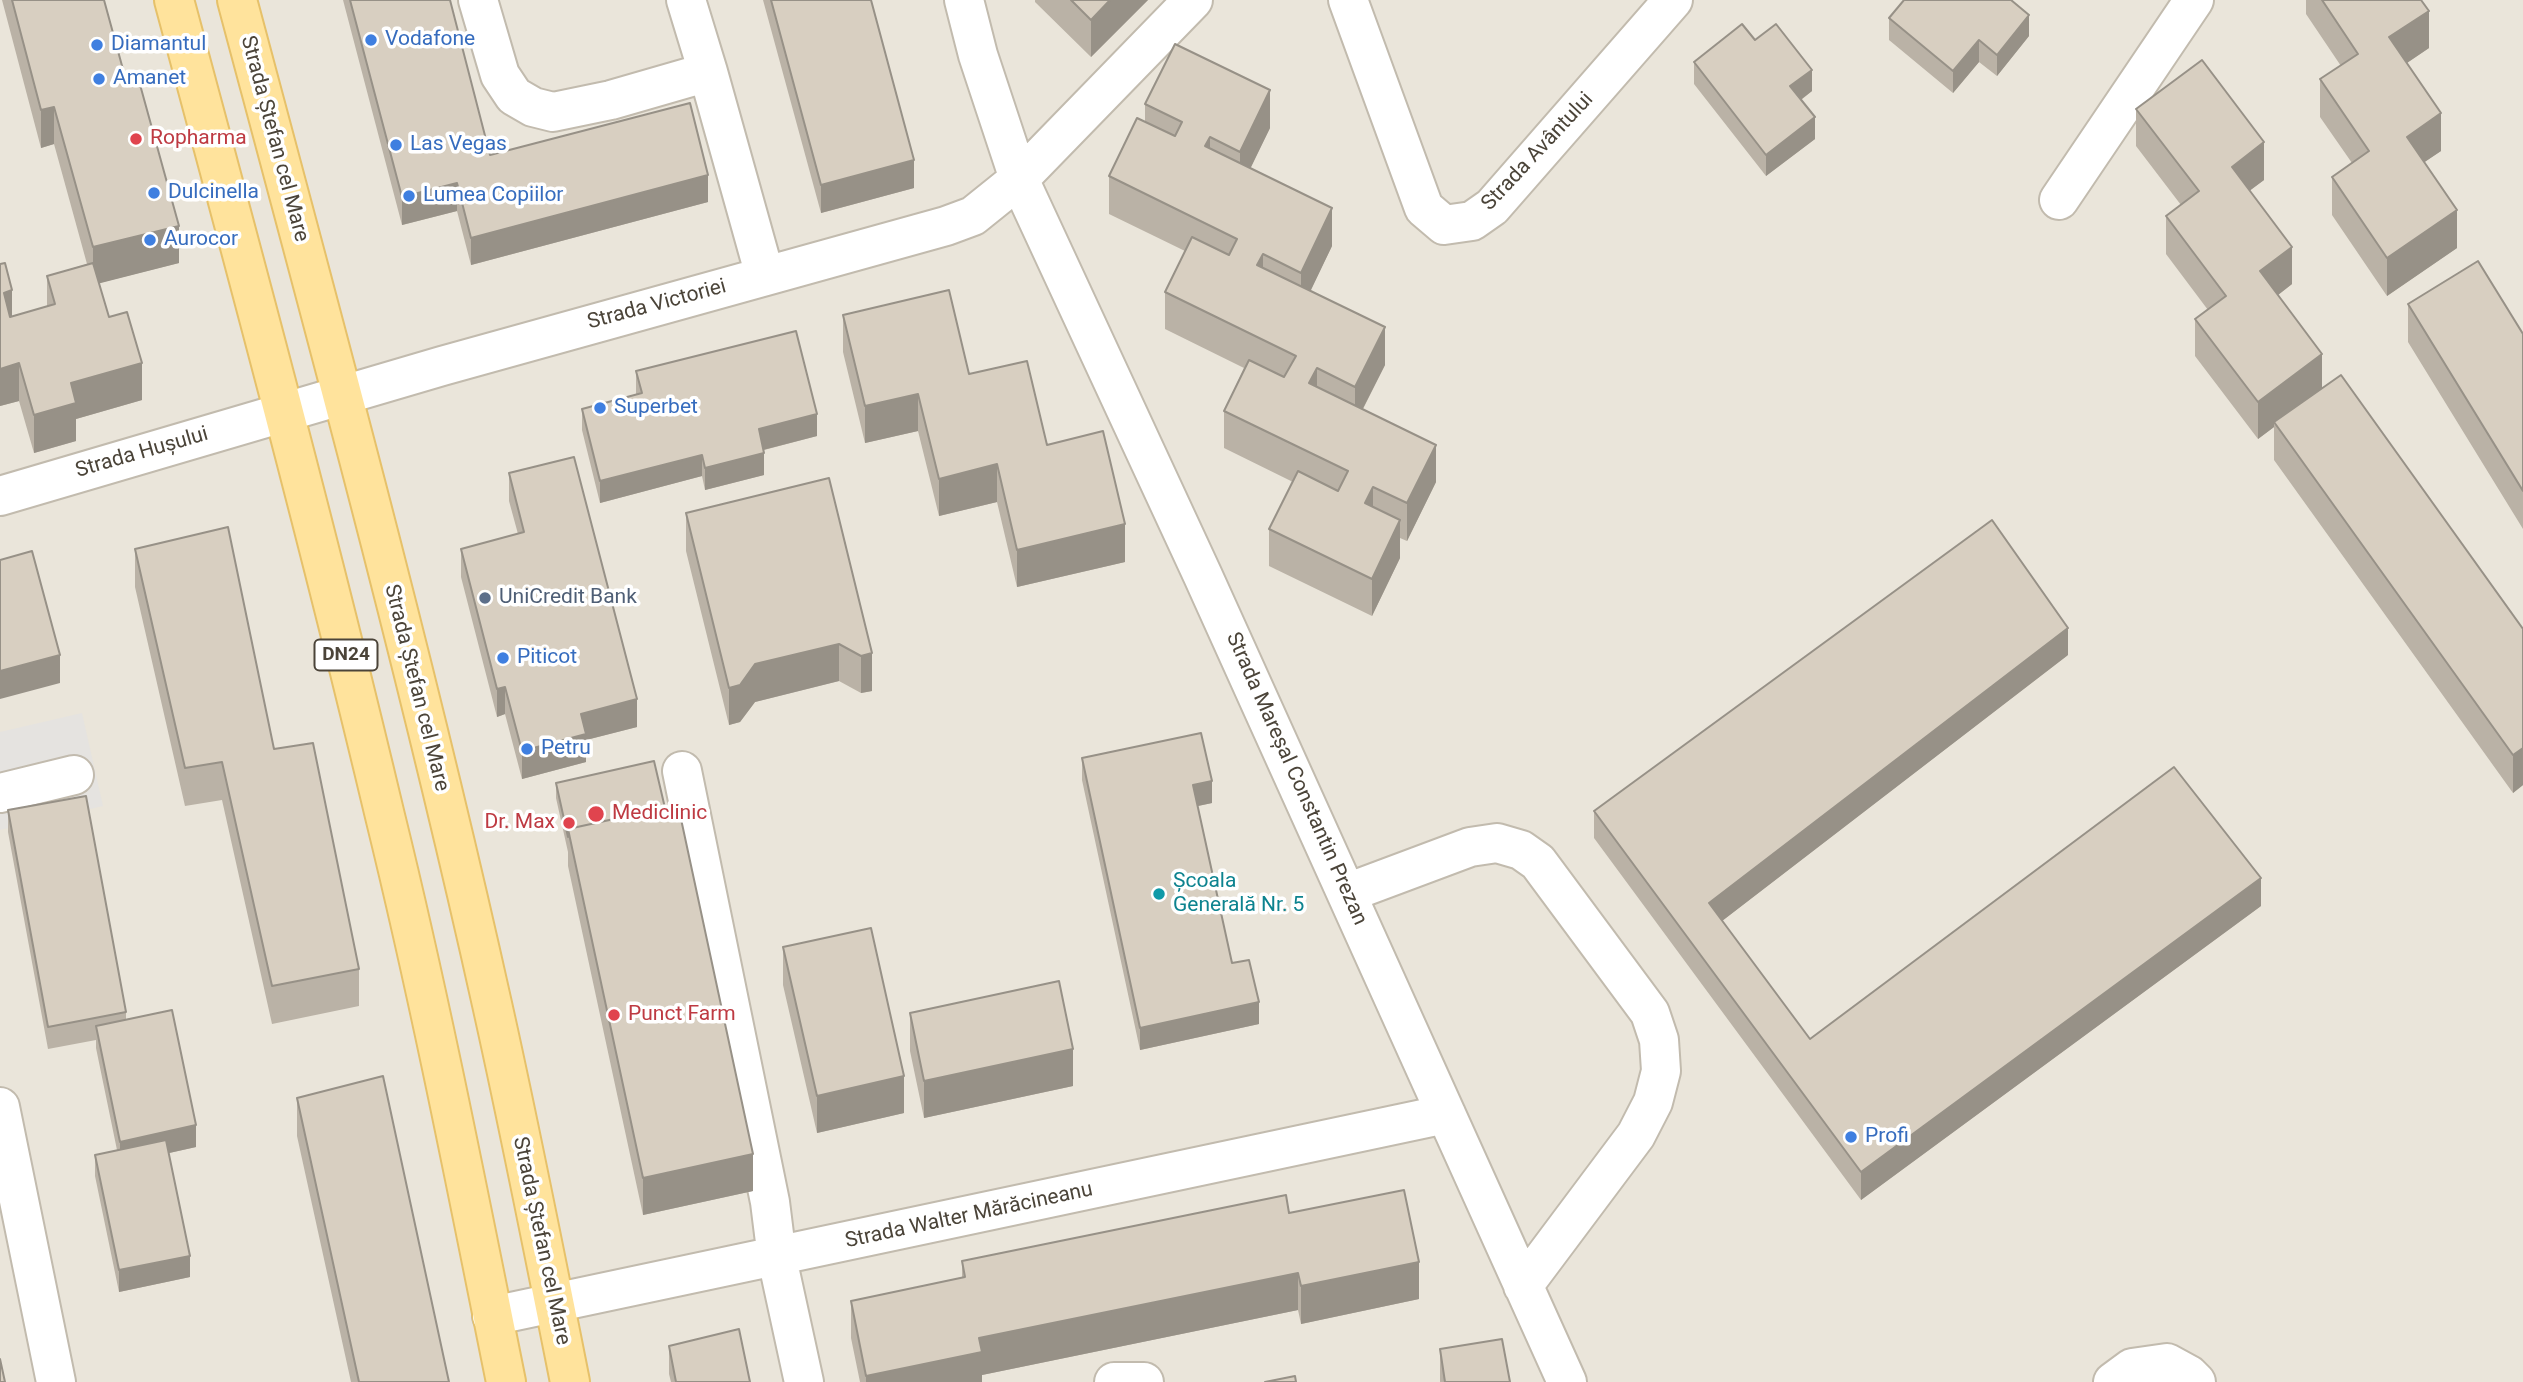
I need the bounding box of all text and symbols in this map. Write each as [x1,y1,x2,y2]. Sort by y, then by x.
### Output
place label: Vodafone [385,27,475,53]
place label: Diamantul [111,32,206,58]
marker: Vodafone [363,32,379,48]
street label: Strada Ștefan cel Mare [234,33,314,245]
marker: Diamantul [89,37,105,53]
place label: Amanet [113,66,186,92]
marker: Amanet [91,71,107,87]
street label: Strada Avântului [1477,88,1599,216]
place label: Ropharma [150,126,247,152]
marker: Ropharma [128,131,144,147]
place label: Las Vegas [410,132,507,158]
marker: Las Vegas [388,137,404,153]
place label: Dulcinella [168,180,259,206]
place label: Lumea Copiilor [423,183,563,209]
marker: Dulcinella [146,185,162,201]
marker: Lumea Copiilor [401,188,417,204]
place label: Aurocor [164,227,238,253]
marker: Aurocor [142,232,158,248]
street label: Strada Victoriei [585,274,729,336]
place label: Superbet [614,395,698,421]
marker: Superbet [592,400,608,416]
street label: Strada Hușului [73,422,211,484]
street label: Strada Ștefan cel Mare [378,582,454,794]
place label: UniCredit Bank [499,585,637,611]
marker: UniCredit Bank [477,590,493,606]
street label: Strada Mareșal Constantin Prezan [1220,629,1372,929]
road number: DN24 [314,640,378,670]
place label: Piticot [517,645,577,671]
marker: Piticot [495,650,511,666]
place label: Petru [541,736,591,762]
marker: Petru [519,741,535,757]
place label: Mediclinic [612,801,707,827]
marker: Mediclinic [586,804,606,824]
place label: Dr. Max [484,810,555,836]
marker: Dr. Max [561,815,577,831]
place label: Școala Generală Nr. 5 [1173,869,1304,919]
marker: Școala Generală Nr. 5 [1151,886,1167,902]
place label: Punct Farm [628,1002,736,1028]
marker: Punct Farm [606,1007,622,1023]
place label: Profi [1865,1124,1909,1150]
marker: Profi [1843,1129,1859,1145]
street label: Strada Ștefan cel Mare [507,1135,575,1347]
street label: Strada Walter Mărăcineanu [843,1177,1095,1255]

